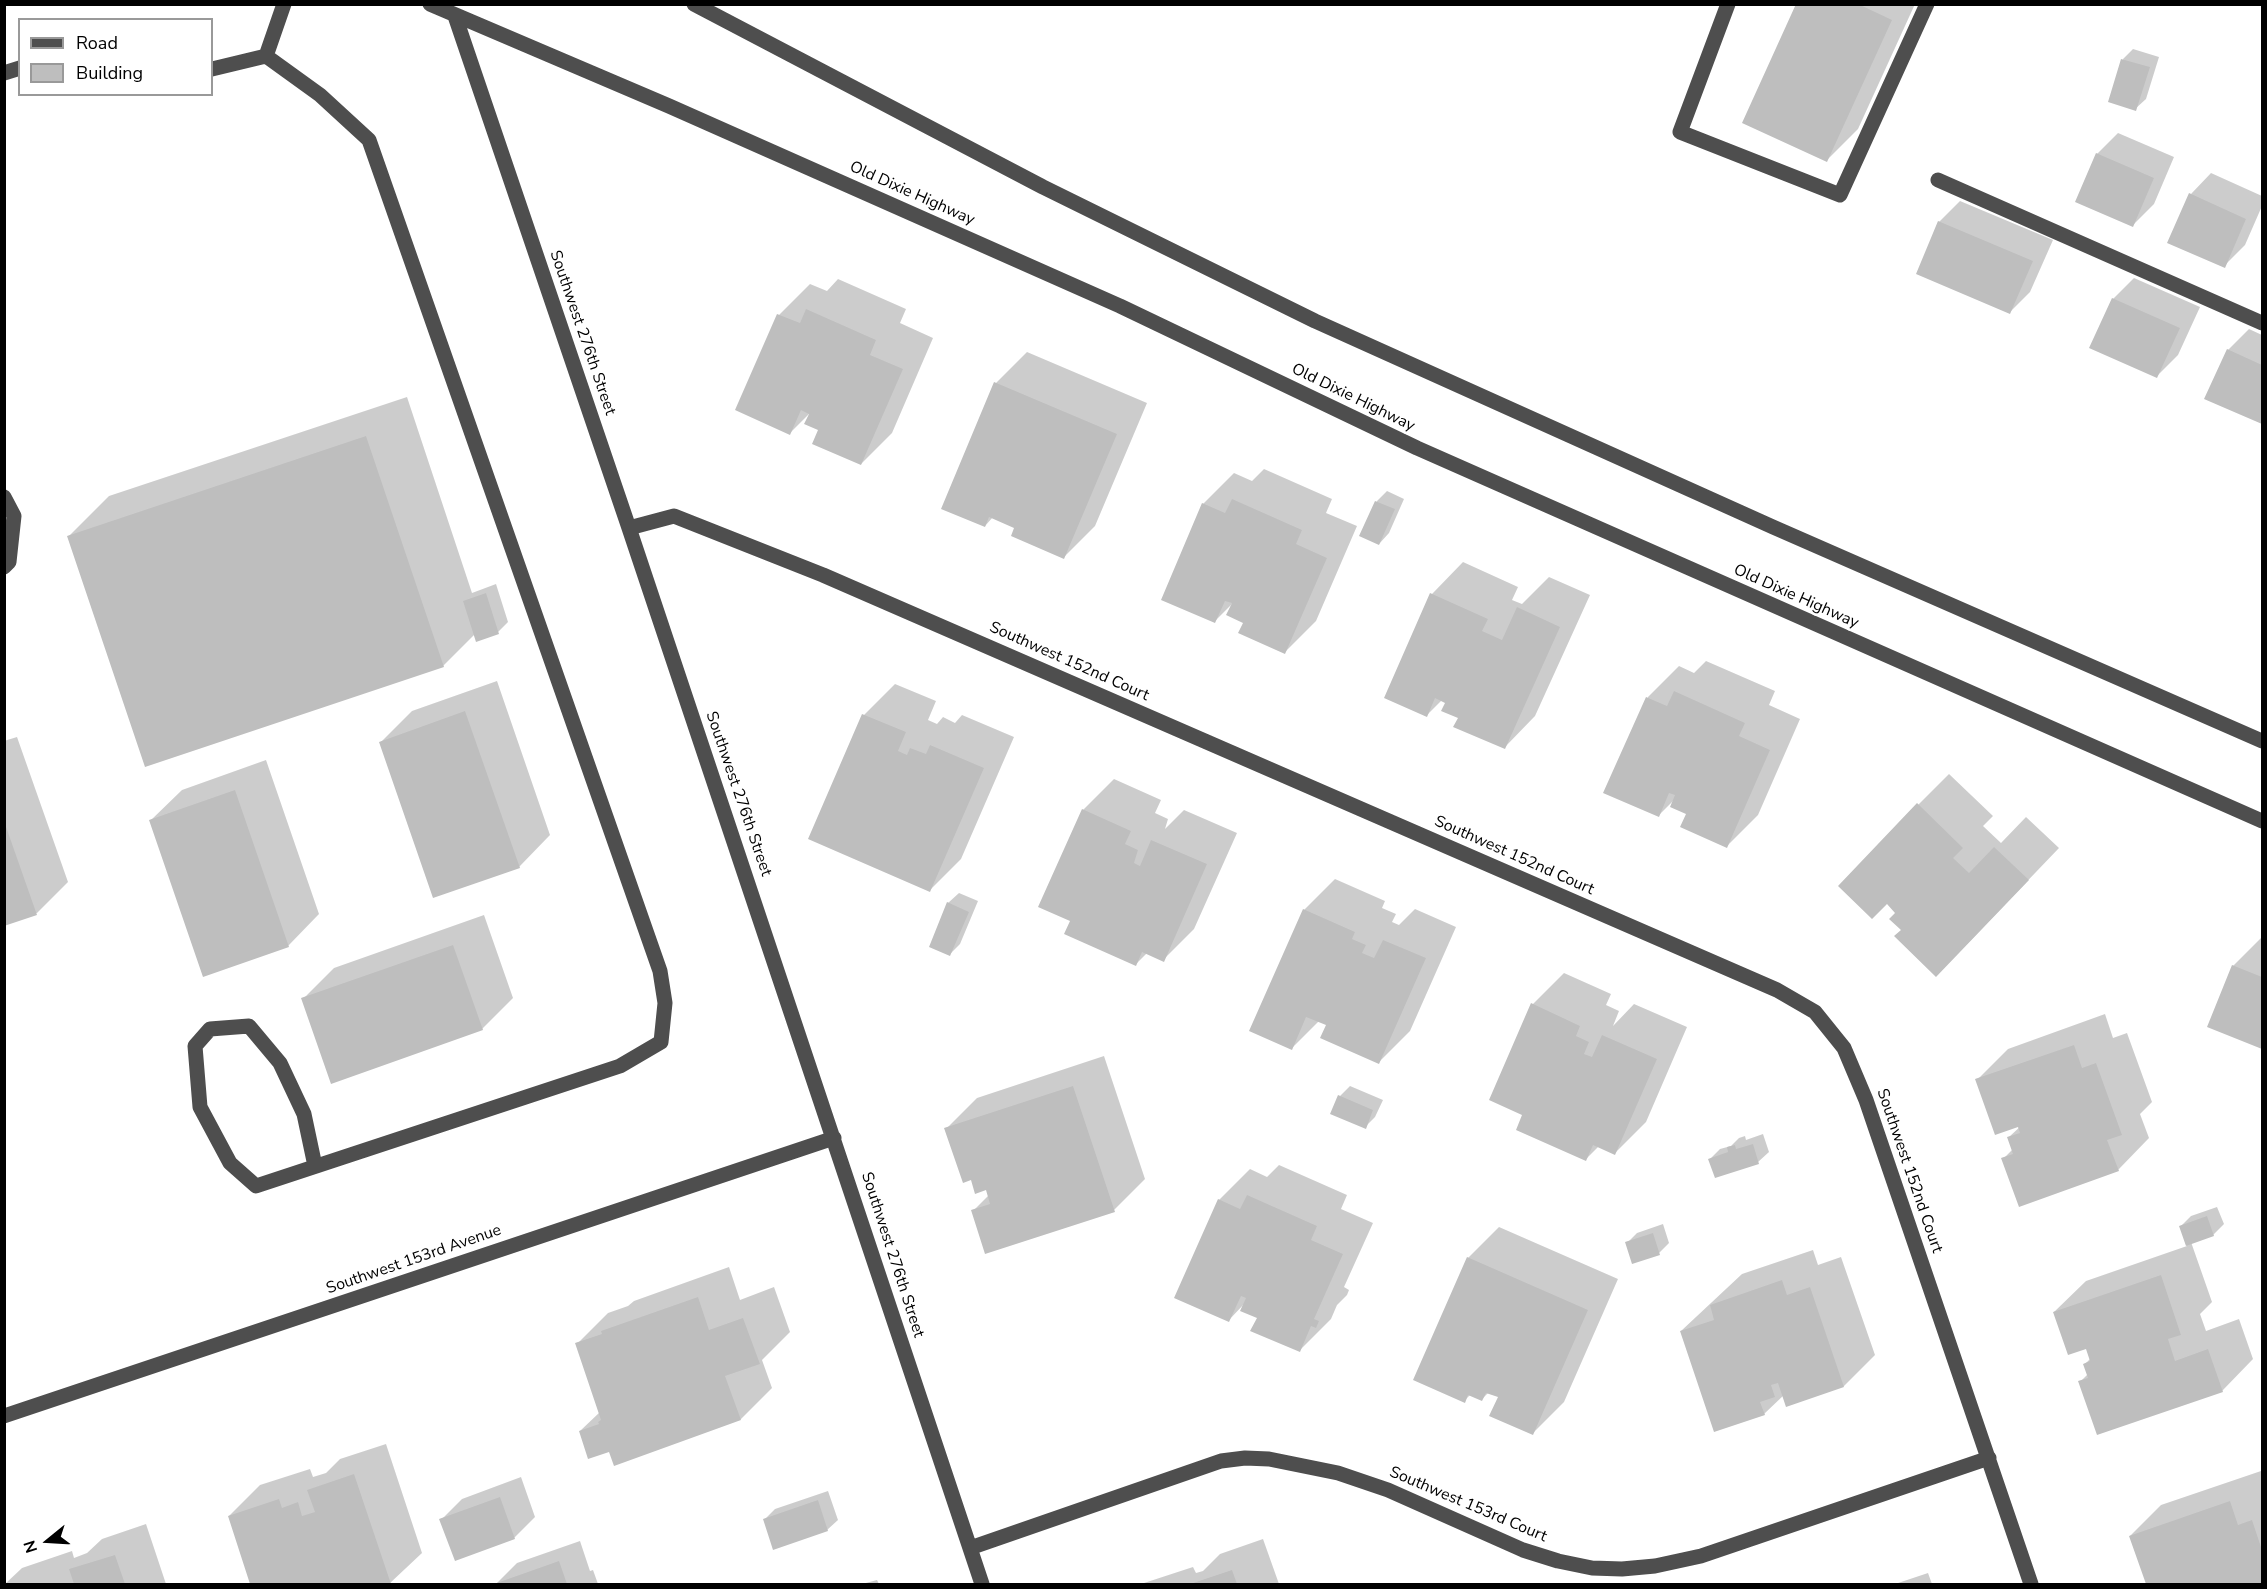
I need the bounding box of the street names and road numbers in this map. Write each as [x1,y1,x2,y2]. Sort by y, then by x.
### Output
street label: Old Dixie Highway [846,158,978,230]
street label: Southwest 276th Street [545,248,619,418]
street label: Old Dixie Highway [1288,360,1418,436]
street label: Old Dixie Highway [1730,561,1862,633]
street label: Southwest 152nd Court [986,618,1152,706]
street label: Southwest 276th Street [701,709,775,879]
street label: Southwest 152nd Court [1431,812,1597,900]
street label: Southwest 152nd Court [1872,1086,1946,1256]
street label: Southwest 276th Street [856,1170,928,1340]
street label: Southwest 153rd Avenue [324,1221,504,1299]
street label: Southwest 153rd Court [1386,1463,1550,1547]

